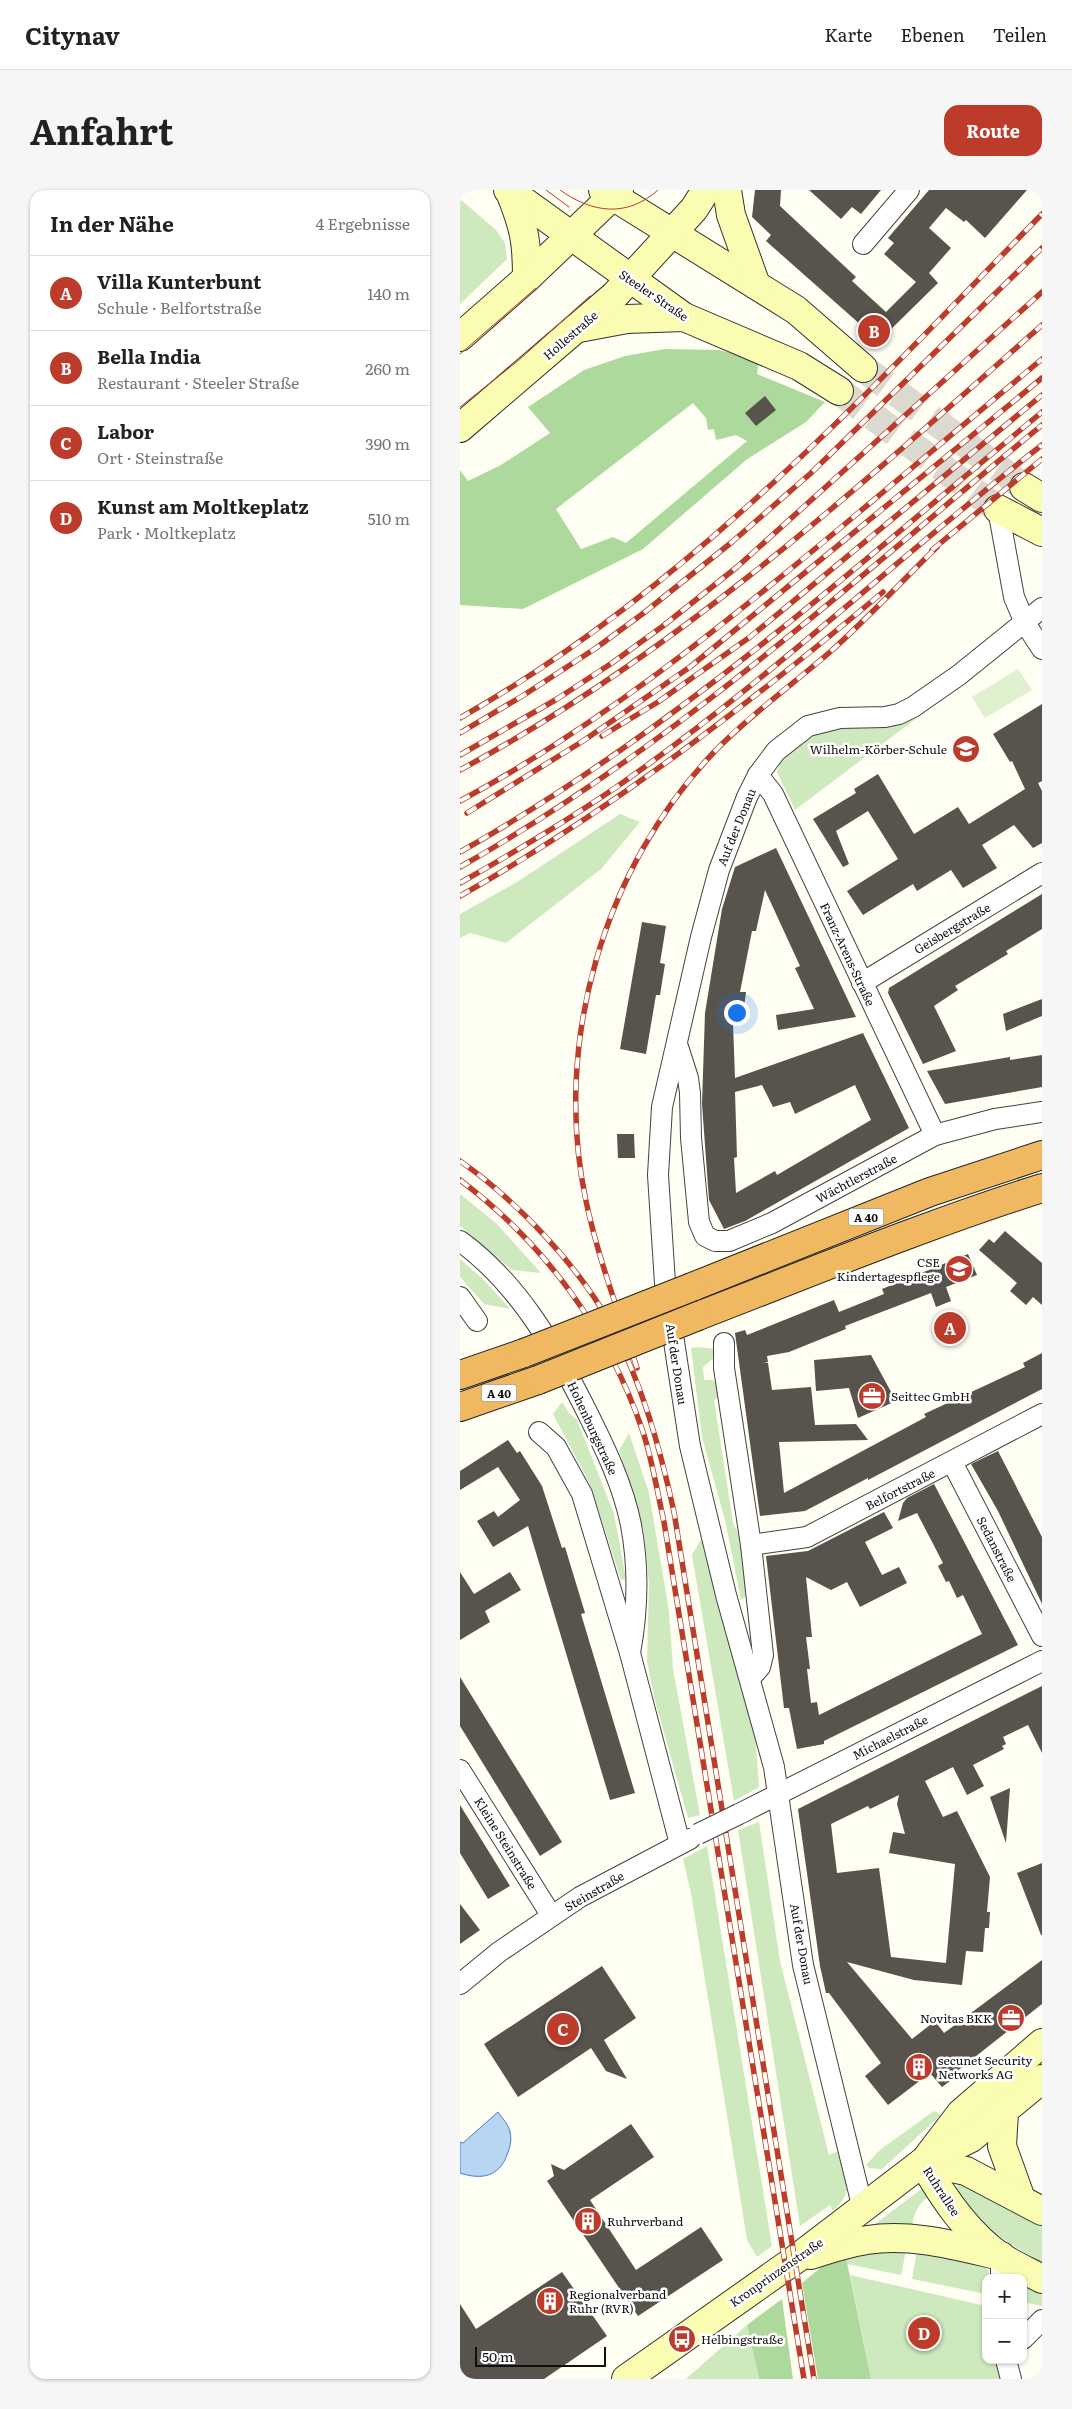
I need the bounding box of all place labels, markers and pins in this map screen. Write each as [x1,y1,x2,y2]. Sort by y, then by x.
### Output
pin: B [858,312,890,350]
school or university icon: Wilhelm-Körber-Schule [951,734,981,764]
place label: Wilhelm-Körber-Schule [810,740,947,758]
place label: CSE Kindertagespflege [837,1253,940,1285]
school or university icon: CSE Kindertagespflege [944,1254,974,1284]
pin: A [934,1309,966,1347]
office icon: Seittec GmbH [857,1381,887,1411]
place label: Seittec GmbH [891,1387,970,1405]
office icon: Novitas BKK [996,2003,1026,2033]
place label: Novitas BKK [920,2009,992,2027]
pin: C [547,2010,579,2048]
place label: secunet Security Networks AG [938,2051,1033,2083]
building icon: secunet Security Networks AG [904,2052,934,2082]
building icon: Ruhrverband [573,2206,603,2236]
place label: Ruhrverband [607,2212,684,2230]
place label: Regionalverband Ruhr (RVR) [569,2285,667,2317]
building icon: Regionalverband Ruhr (RVR) [535,2286,565,2316]
pin: D [908,2314,940,2352]
bus stop icon: Helbingstraße [667,2324,697,2354]
place label: Helbingstraße [701,2330,783,2348]

